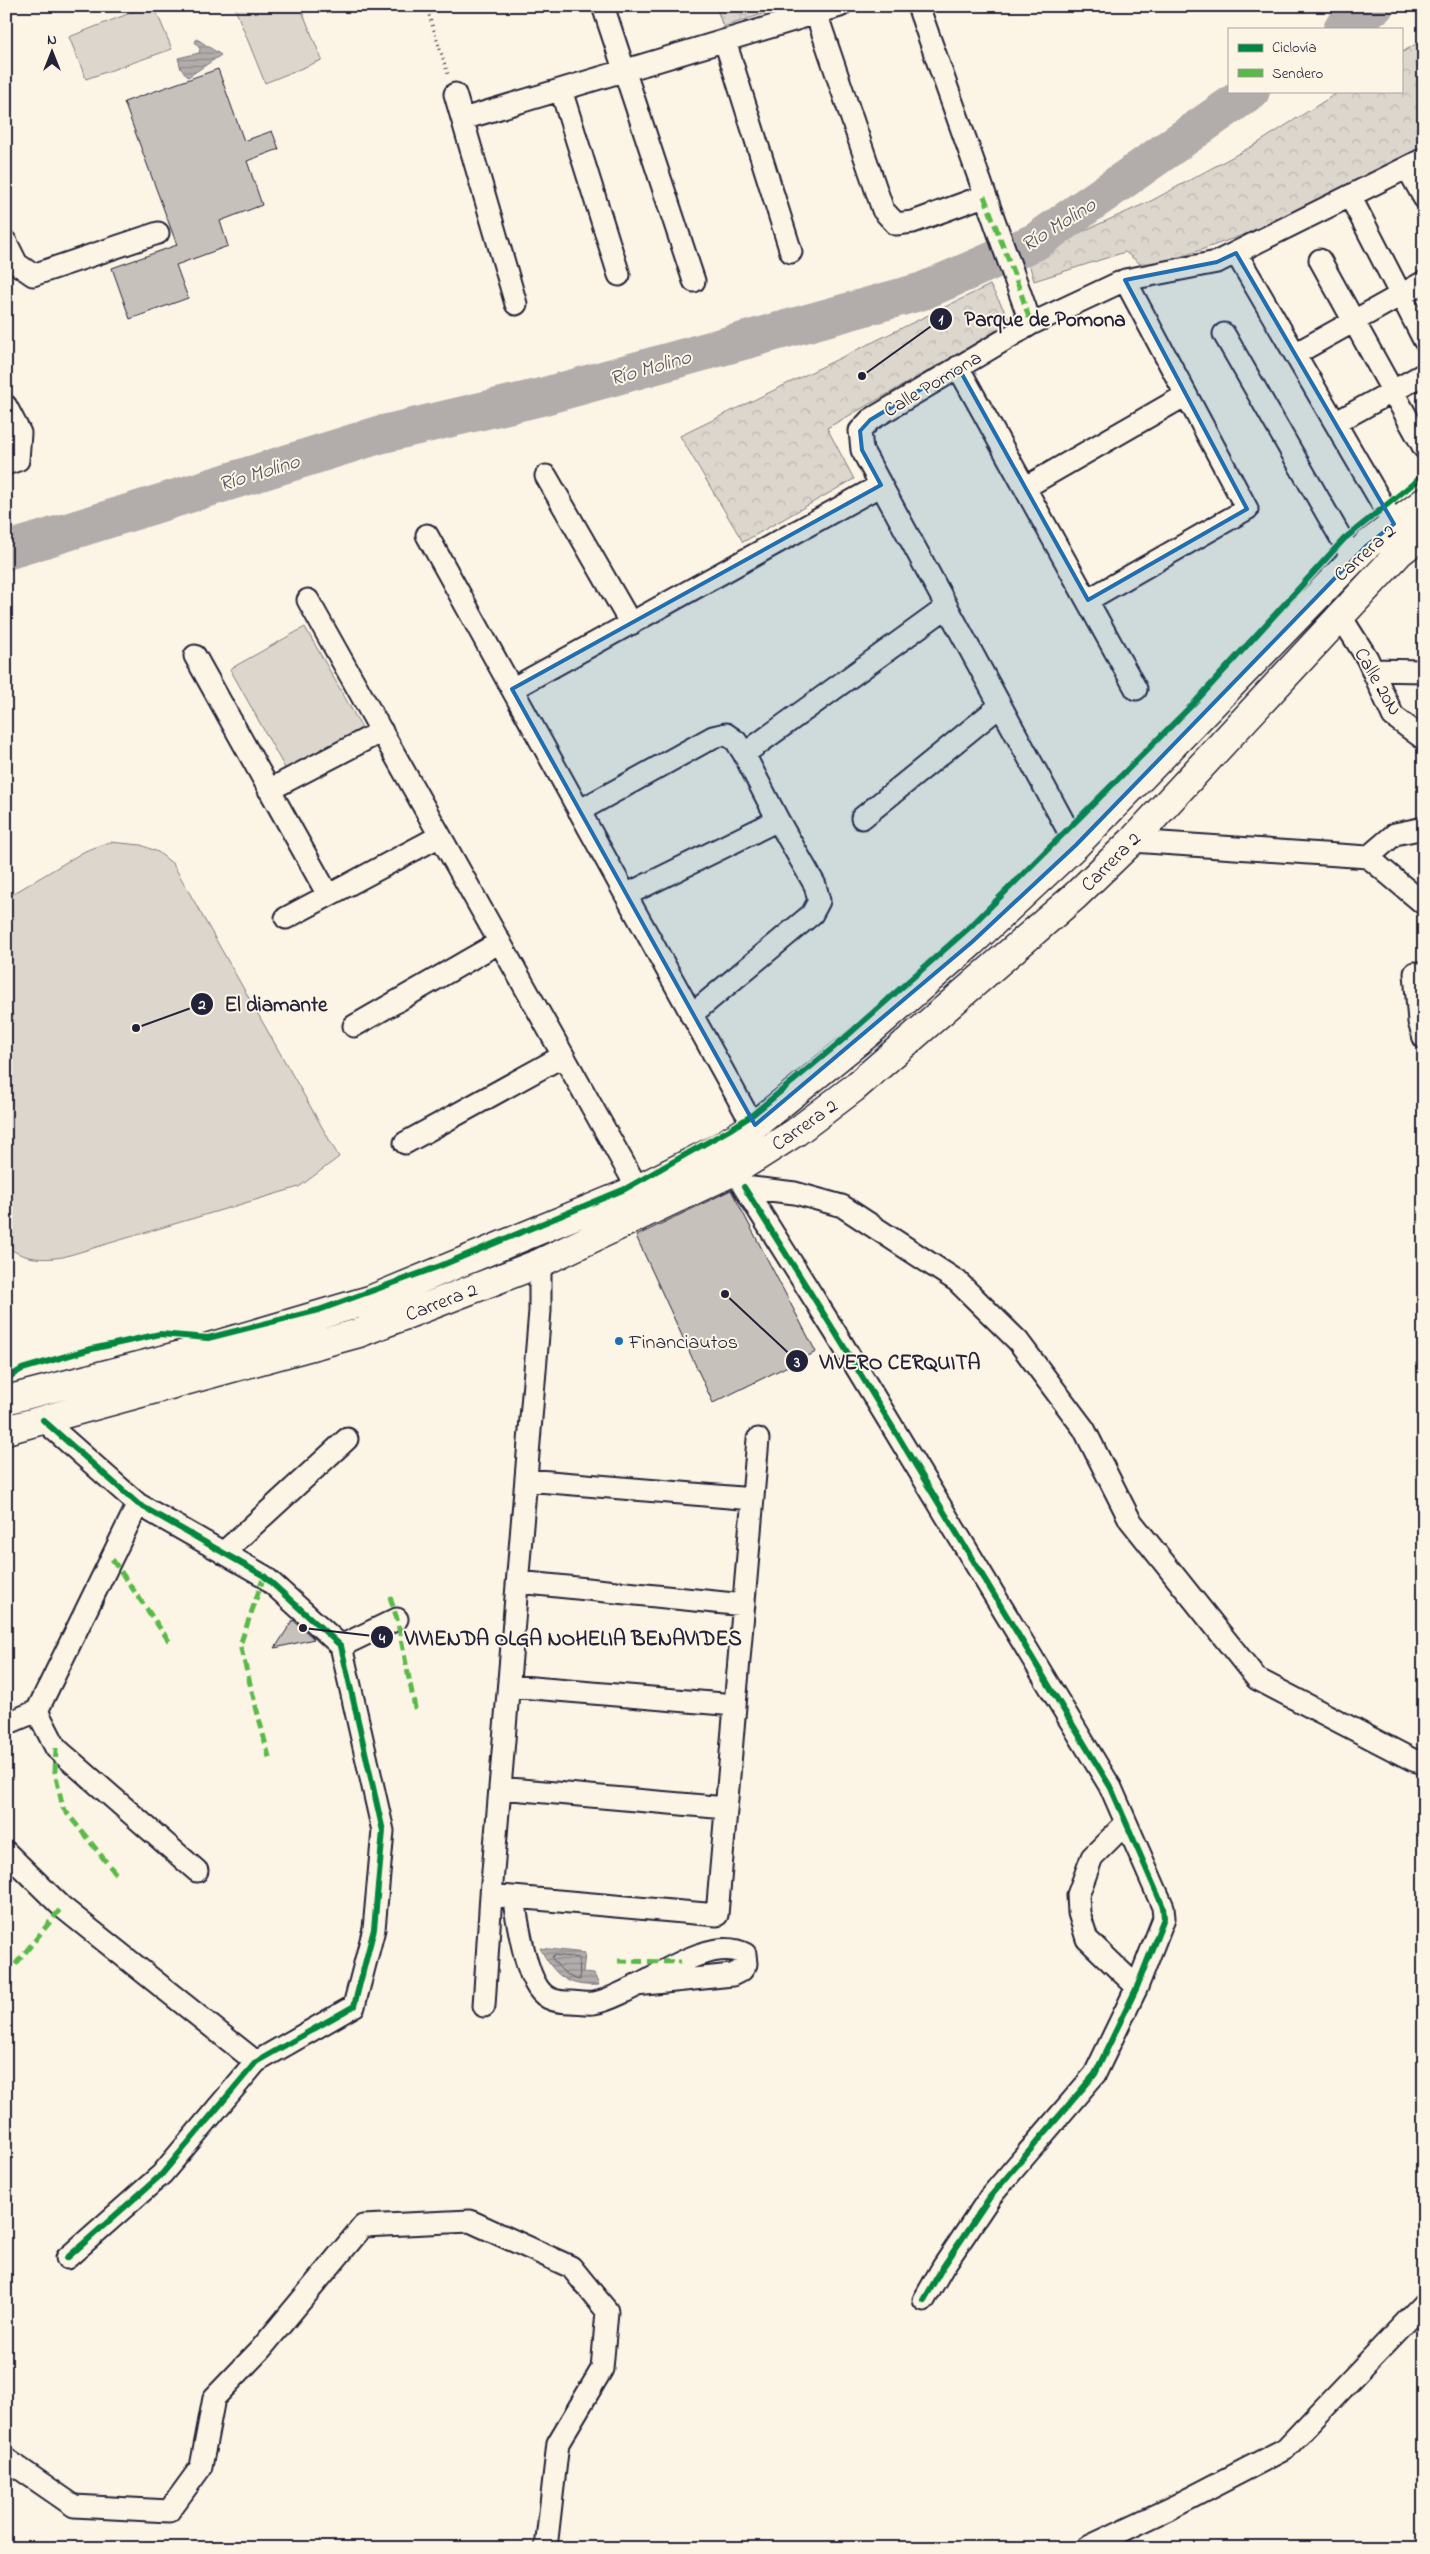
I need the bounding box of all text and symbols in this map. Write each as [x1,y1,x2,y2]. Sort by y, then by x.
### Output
north arrow [28,28,78,78]
legend [1228,28,1402,92]
text: N [47,30,57,51]
text: Ciclovía [1272,37,1317,59]
text: Sendero [1272,63,1324,85]
water label: Río Molino [1016,190,1103,260]
callout: Parque de Pomona [929,301,1135,337]
text: Parque de Pomona [964,306,1126,336]
text: 1 [939,309,944,331]
water label: Río Molino [606,343,696,395]
street label: Calle Pomona [879,344,988,426]
water label: Río Molino [215,447,305,500]
street label: Carrera 2 [1328,518,1403,590]
street label: Calle 20N [1346,643,1408,722]
street label: Carrera 2 [1075,826,1149,900]
callout: El diamante [189,986,337,1022]
text: El diamante [225,991,328,1021]
text: 2 [197,994,206,1016]
street label: Carrera 2 [766,1093,845,1159]
street label: Carrera 2 [402,1276,482,1330]
place label: Financiautos [628,1329,738,1358]
marker: Financiautos [613,1335,625,1347]
callout: VIVERO CERQUITA [785,1343,991,1379]
text: VIVERO CERQUITA [818,1349,981,1379]
text: 3 [793,1352,800,1374]
callout: VIVIENDA OLGA NOHELIA BENAVIDES [369,1619,752,1655]
text: VIVIENDA OLGA NOHELIA BENAVIDES [403,1625,742,1655]
text: 4 [378,1628,386,1650]

